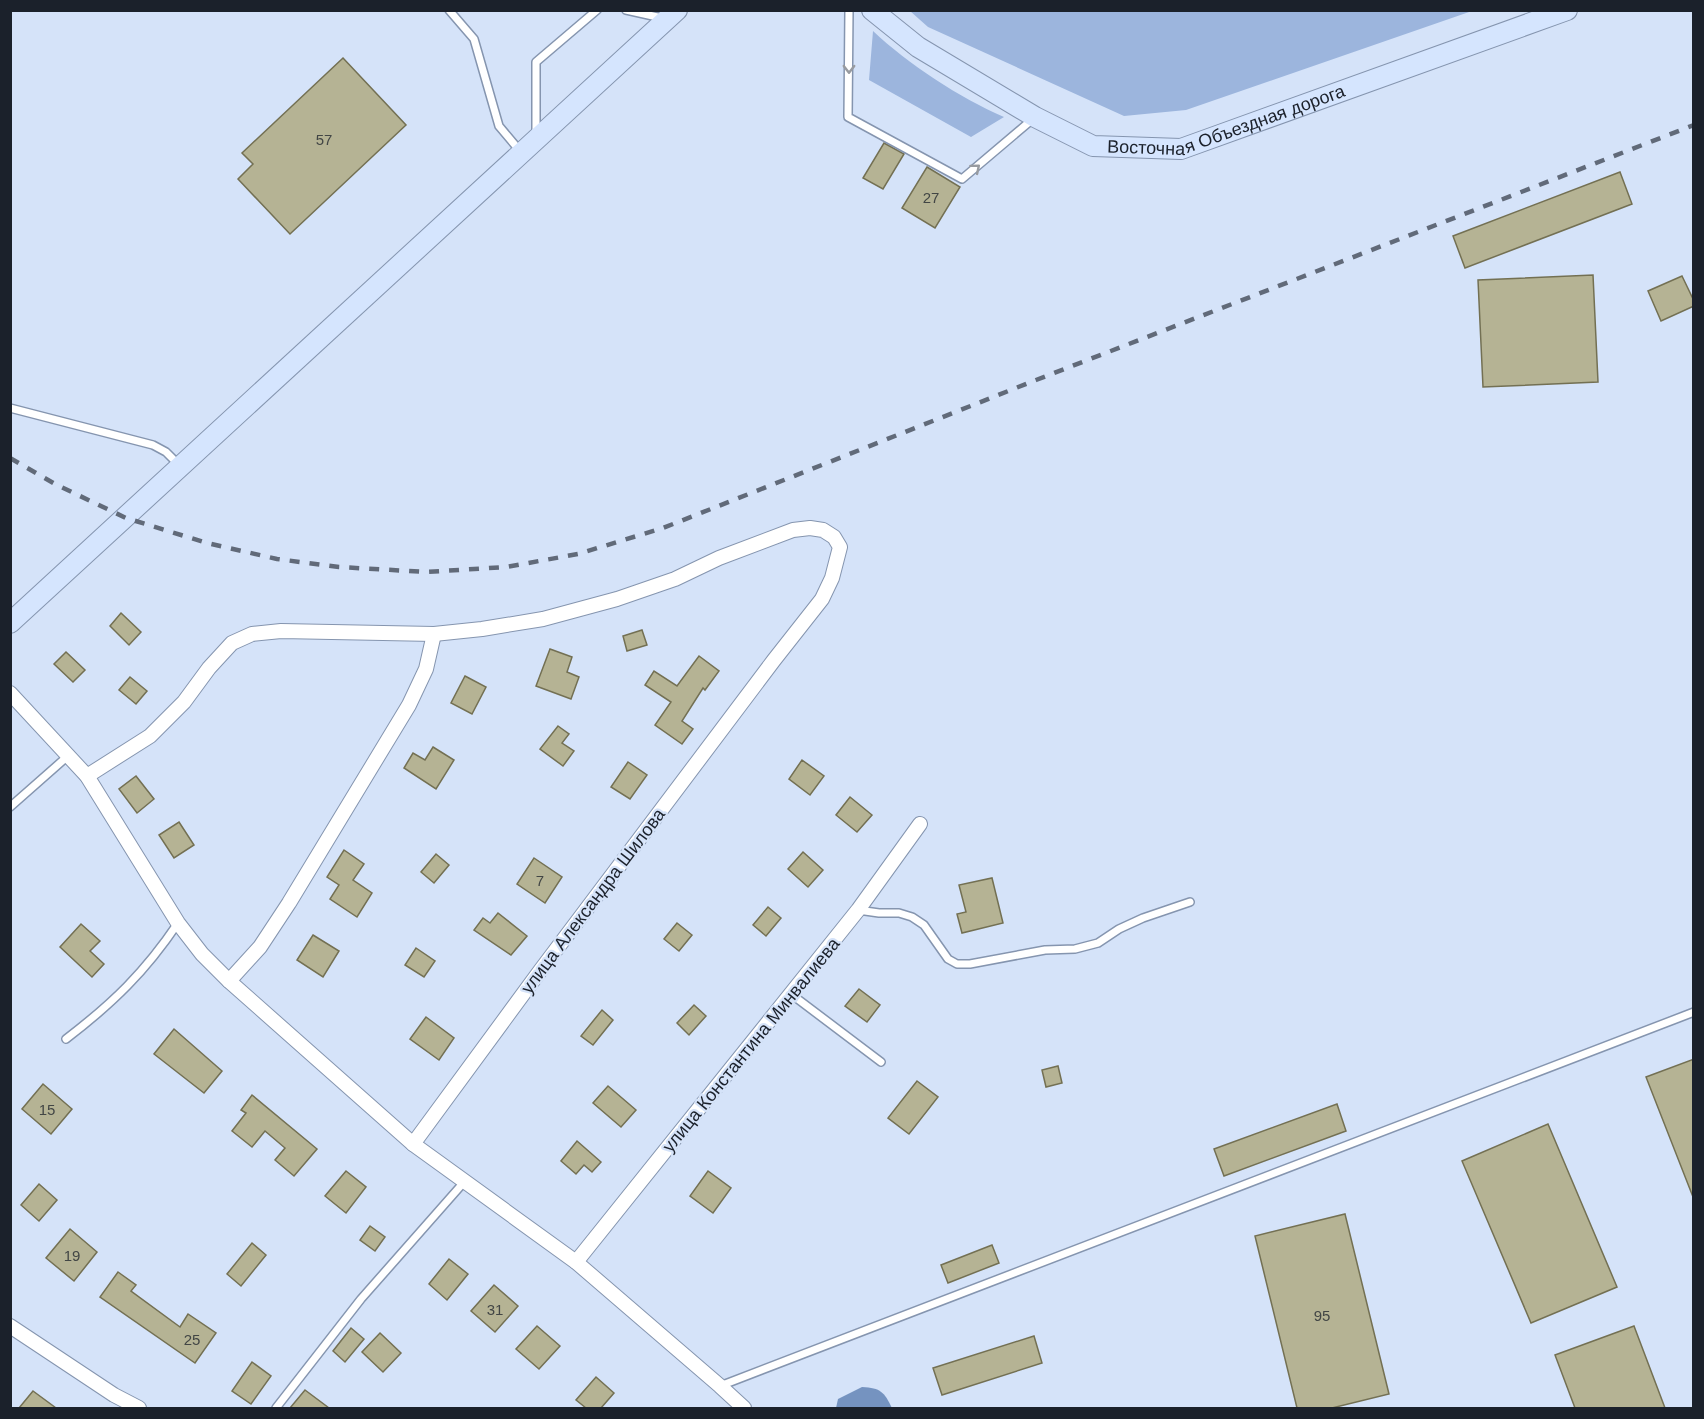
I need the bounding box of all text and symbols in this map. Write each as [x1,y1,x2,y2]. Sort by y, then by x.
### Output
one-way arrow [843,64,855,73]
street label: Восточная Объездная дорога [1107,81,1348,159]
house number: 57 [316,131,332,148]
one-way arrow [969,164,980,175]
house number: 27 [923,189,939,206]
street label: улица Александра Шилова [517,804,670,997]
house number: 7 [536,872,544,889]
street label: улица Константина Минвалиева [658,933,844,1156]
house number: 15 [39,1101,55,1118]
house number: 19 [64,1247,80,1264]
house number: 31 [487,1301,503,1318]
house number: 95 [1314,1307,1330,1324]
house number: 25 [184,1331,200,1348]

